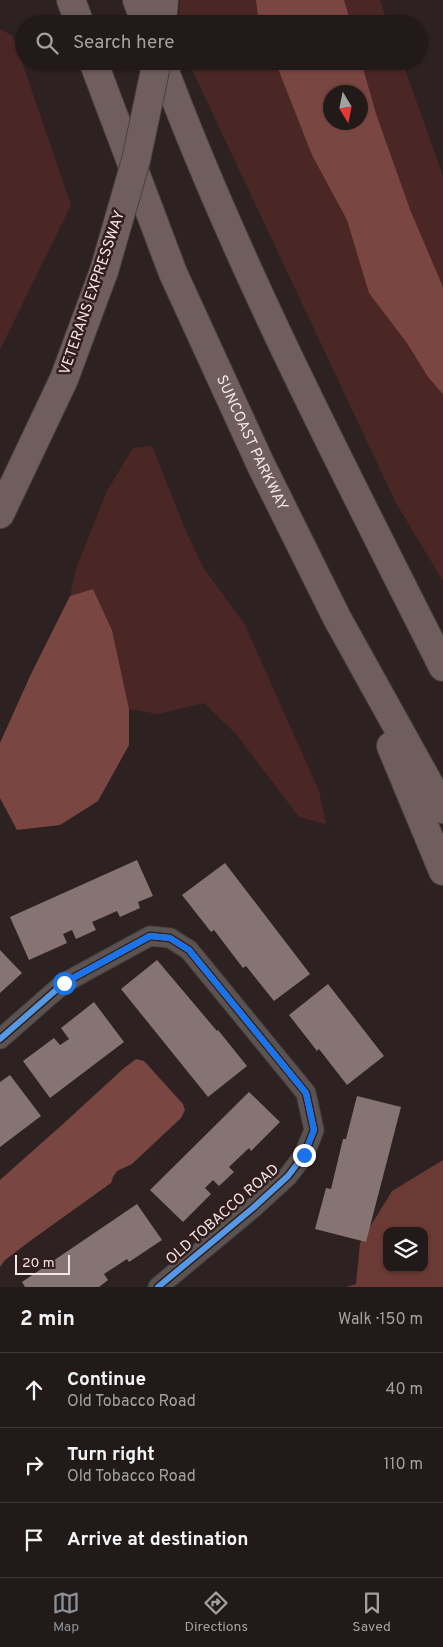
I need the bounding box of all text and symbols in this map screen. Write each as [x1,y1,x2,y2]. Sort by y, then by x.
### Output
search box [15,15,428,70]
icon: search [33,29,61,57]
text: Search here [73,31,175,55]
north arrow [323,85,368,130]
street label: VETERANS EXPRESSWAY [56,208,130,378]
street label: SUNCOAST PARKWAY [212,372,292,514]
route start [53,972,76,995]
route end [293,1144,316,1167]
street label: OLD TOBACCO ROAD [162,1161,284,1269]
map controls [383,1227,428,1272]
button: layers [383,1227,428,1272]
scale bar [15,1252,70,1275]
text: 20 m [22,1255,55,1272]
text: 2 min [20,1306,75,1333]
text: Walk · 150 m [338,1310,423,1330]
text: Continue [67,1368,146,1392]
icon: ahead [20,1376,48,1404]
text: 40 m [385,1380,423,1400]
text: Old Tobacco Road [67,1392,196,1412]
text: Turn right [67,1443,155,1467]
icon: right [20,1451,48,1479]
text: 110 m [383,1455,423,1475]
text: Old Tobacco Road [67,1467,196,1487]
icon: arrive [20,1526,48,1554]
text: Arrive at destination [67,1528,248,1552]
tab: Map [52,1589,80,1636]
tab: Directions [184,1589,248,1636]
tab: Saved [352,1589,391,1636]

